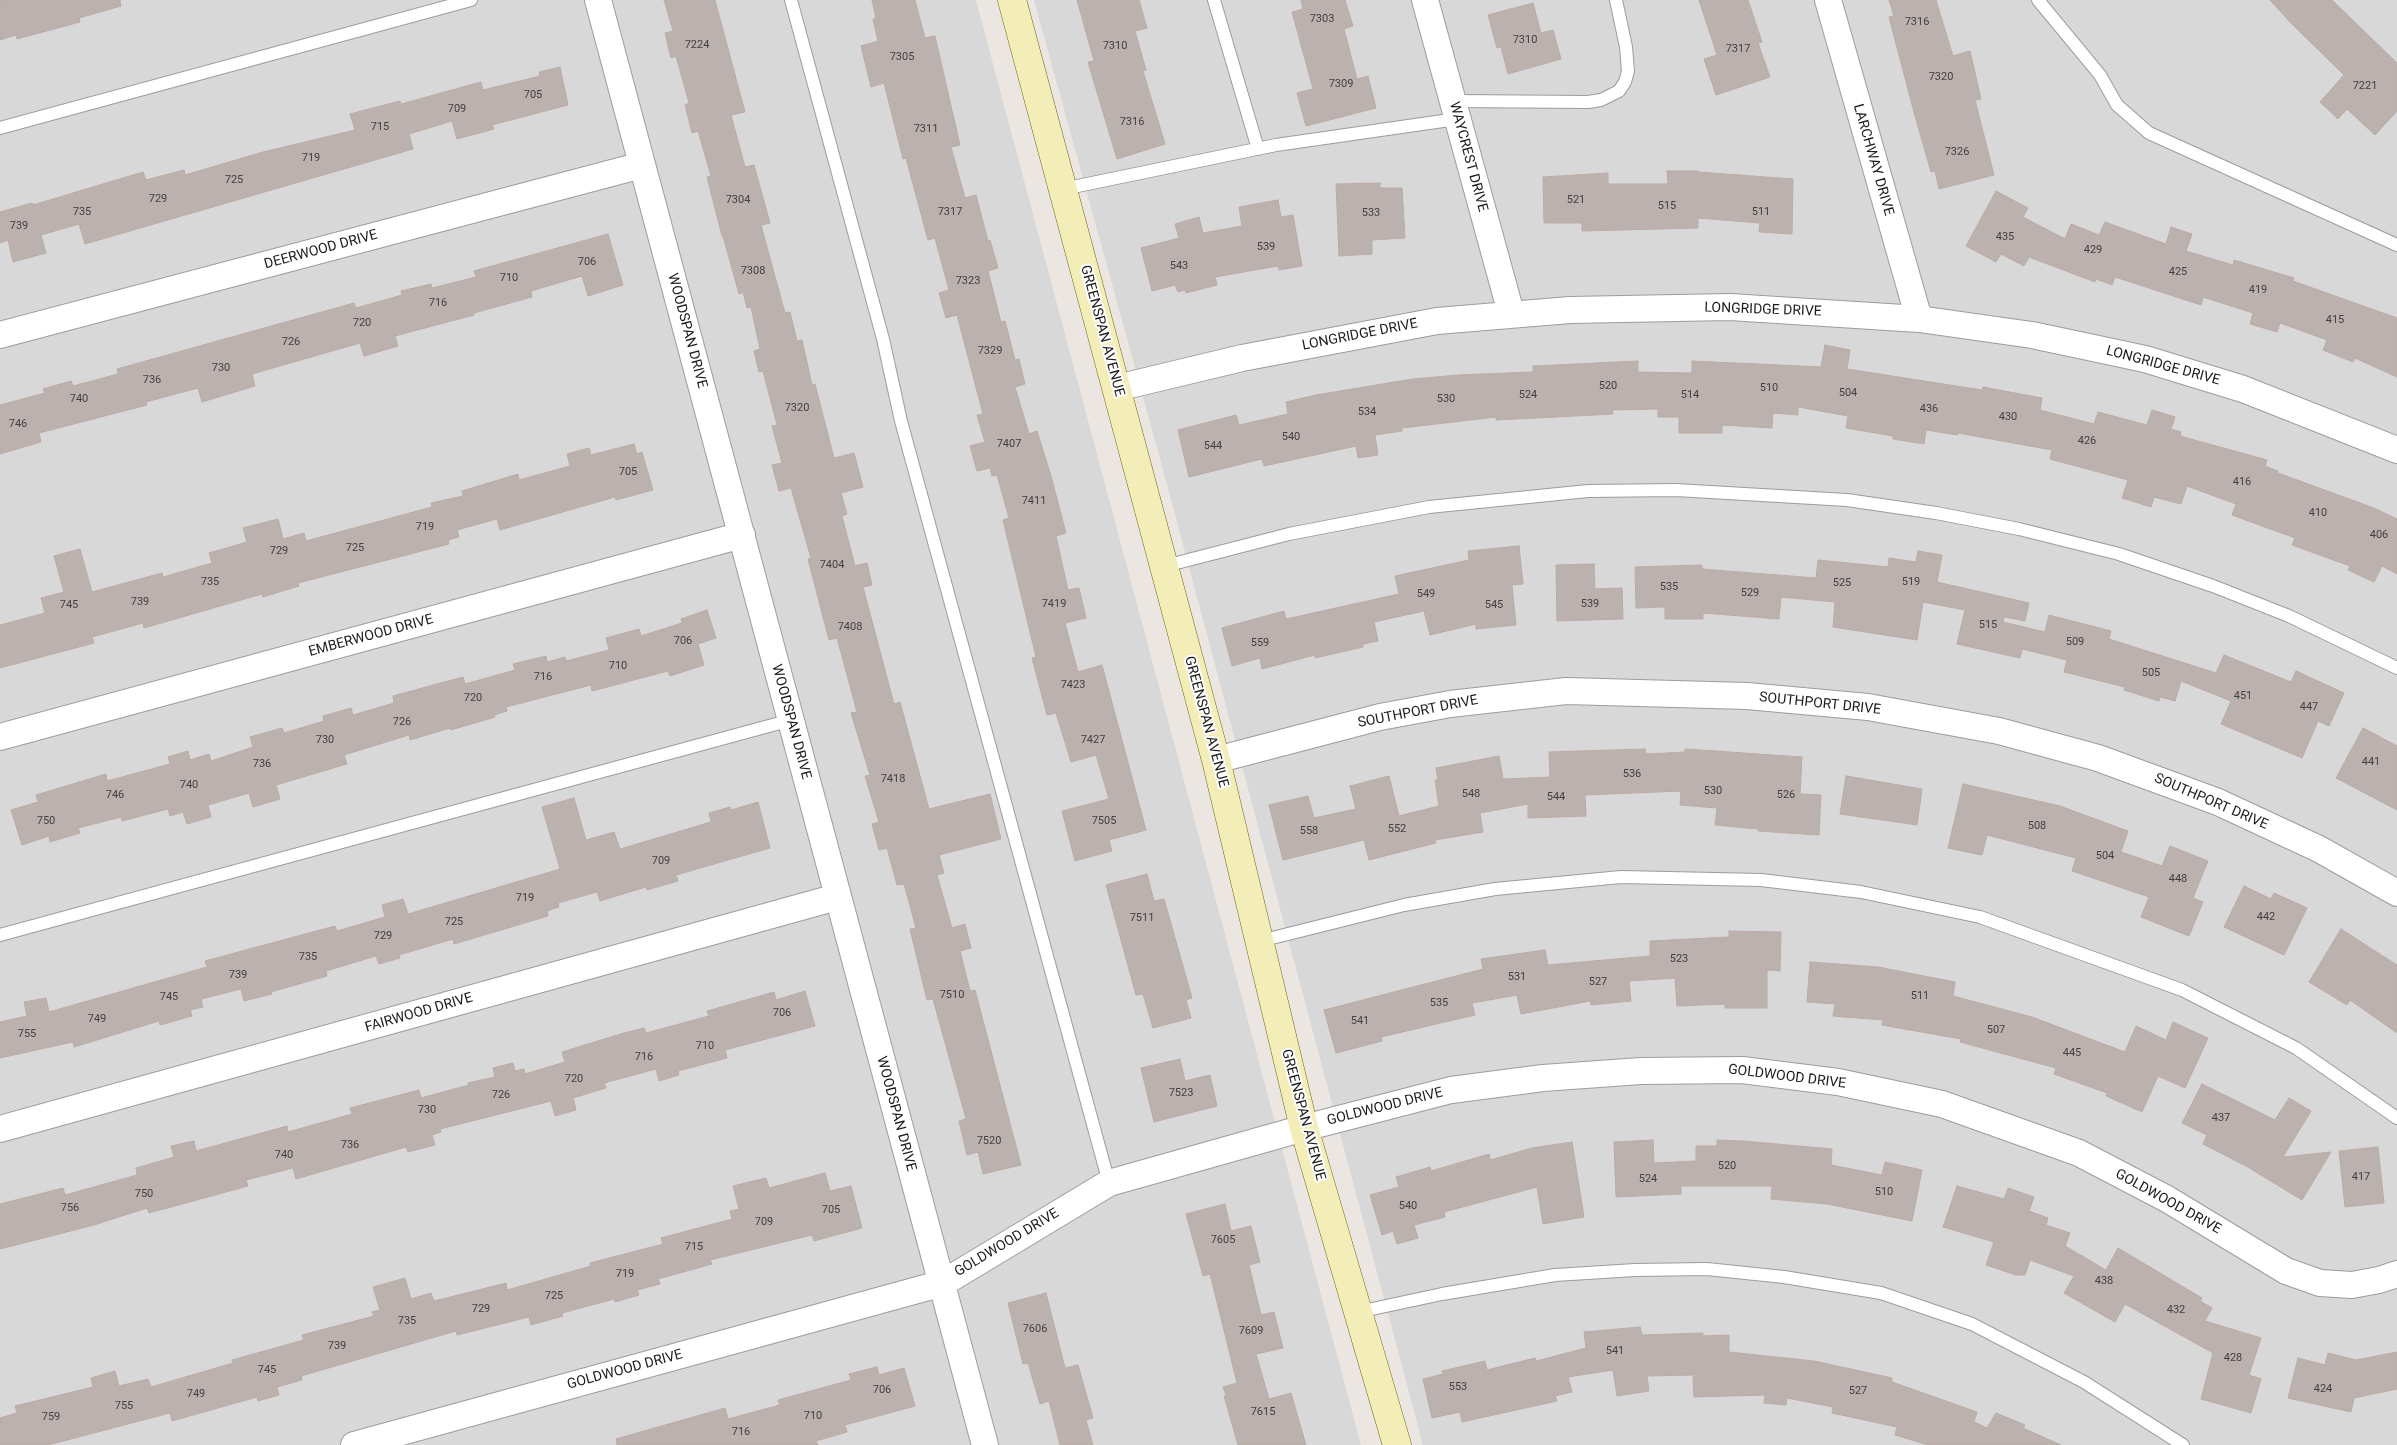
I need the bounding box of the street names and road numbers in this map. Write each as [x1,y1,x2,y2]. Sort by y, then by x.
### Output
street label: WAYCREST DRIVE [1445,100,1491,214]
street label: LARCHWAY DRIVE [1849,102,1897,218]
street label: DEERWOOD DRIVE [263,227,379,273]
street label: GREENSPAN AVENUE [1076,263,1128,399]
street label: WOODSPAN DRIVE [664,272,710,390]
street label: LONGRIDGE DRIVE [1704,300,1822,320]
street label: LONGRIDGE DRIVE [1301,316,1419,354]
street label: LONGRIDGE DRIVE [2104,343,2222,389]
street label: EMBERWOOD DRIVE [307,611,435,661]
street label: GREENSPAN AVENUE [1180,654,1232,790]
street label: WOODSPAN DRIVE [768,663,814,781]
street label: SOUTHPORT DRIVE [1758,689,1882,719]
street label: SOUTHPORT DRIVE [1356,692,1480,732]
street label: SOUTHPORT DRIVE [2151,770,2271,834]
street label: FAIRWOOD DRIVE [363,990,475,1036]
street label: GREENSPAN AVENUE [1277,1047,1329,1183]
street label: WOODSPAN DRIVE [873,1055,919,1173]
street label: GOLDWOOD DRIVE [1727,1061,1847,1093]
street label: GOLDWOOD DRIVE [1325,1084,1445,1130]
street label: GOLDWOOD DRIVE [2112,1166,2224,1238]
street label: GOLDWOOD DRIVE [952,1205,1062,1281]
street label: GOLDWOOD DRIVE [565,1347,685,1393]

